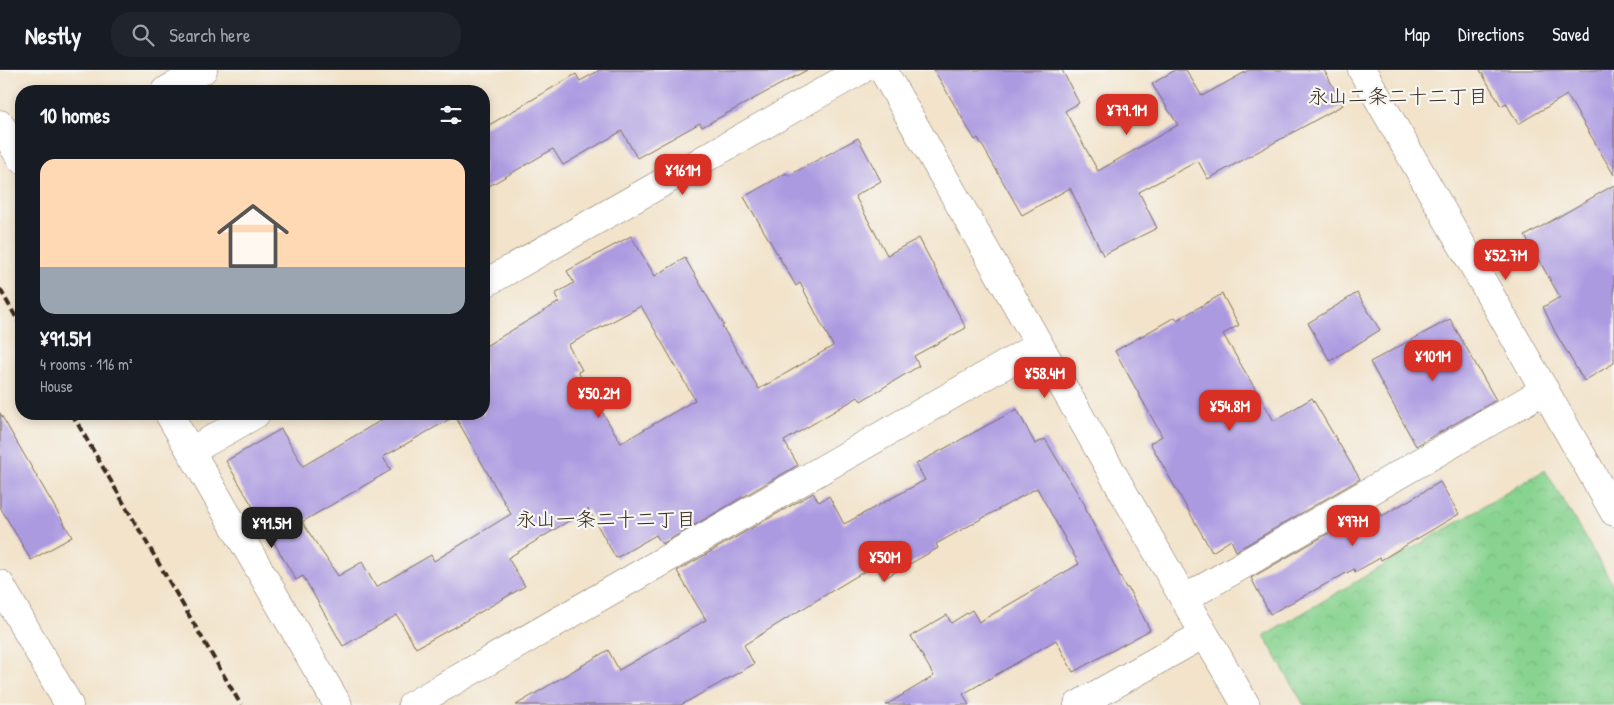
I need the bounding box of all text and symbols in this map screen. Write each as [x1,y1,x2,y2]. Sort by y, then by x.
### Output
search box [111,12,461,57]
text: Nestly [25,19,81,51]
icon: search [129,21,157,49]
text: Search here [169,22,251,48]
text: Map [1405,22,1430,47]
text: Directions [1458,22,1524,47]
text: Saved [1552,22,1589,47]
district label: 永山二条二十二丁目 [1308,82,1488,109]
pin: ¥79.1M [1086,93,1168,136]
text: ¥79.1M [1107,99,1147,121]
text: 10 homes [40,101,110,130]
icon: filters [437,101,465,129]
pin: ¥161M [648,154,718,196]
text: ¥161M [666,159,700,181]
icon: home [208,191,298,281]
pin: ¥52.7M [1465,238,1547,281]
text: ¥52.7M [1485,244,1527,266]
text: ¥91.5M [40,324,91,353]
pin: ¥101M [1398,340,1468,382]
text: ¥101M [1415,345,1451,367]
text: 4 rooms · 116 m² [40,353,133,375]
pin: ¥58.4M [1004,356,1086,399]
text: ¥58.4M [1025,362,1065,384]
text: House [40,375,73,397]
pin: ¥50.2M [558,376,640,419]
text: ¥50.2M [578,382,620,404]
pin: ¥54.8M [1189,390,1271,432]
text: ¥54.8M [1210,395,1250,417]
pin: ¥97M [1323,504,1383,547]
district label: 永山一条二十二丁目 [516,505,696,532]
pin: ¥91.5M [231,506,313,549]
text: ¥97M [1338,510,1368,532]
text: ¥91.5M [253,512,291,534]
pin: ¥50M [855,540,915,583]
text: ¥50M [870,546,900,568]

